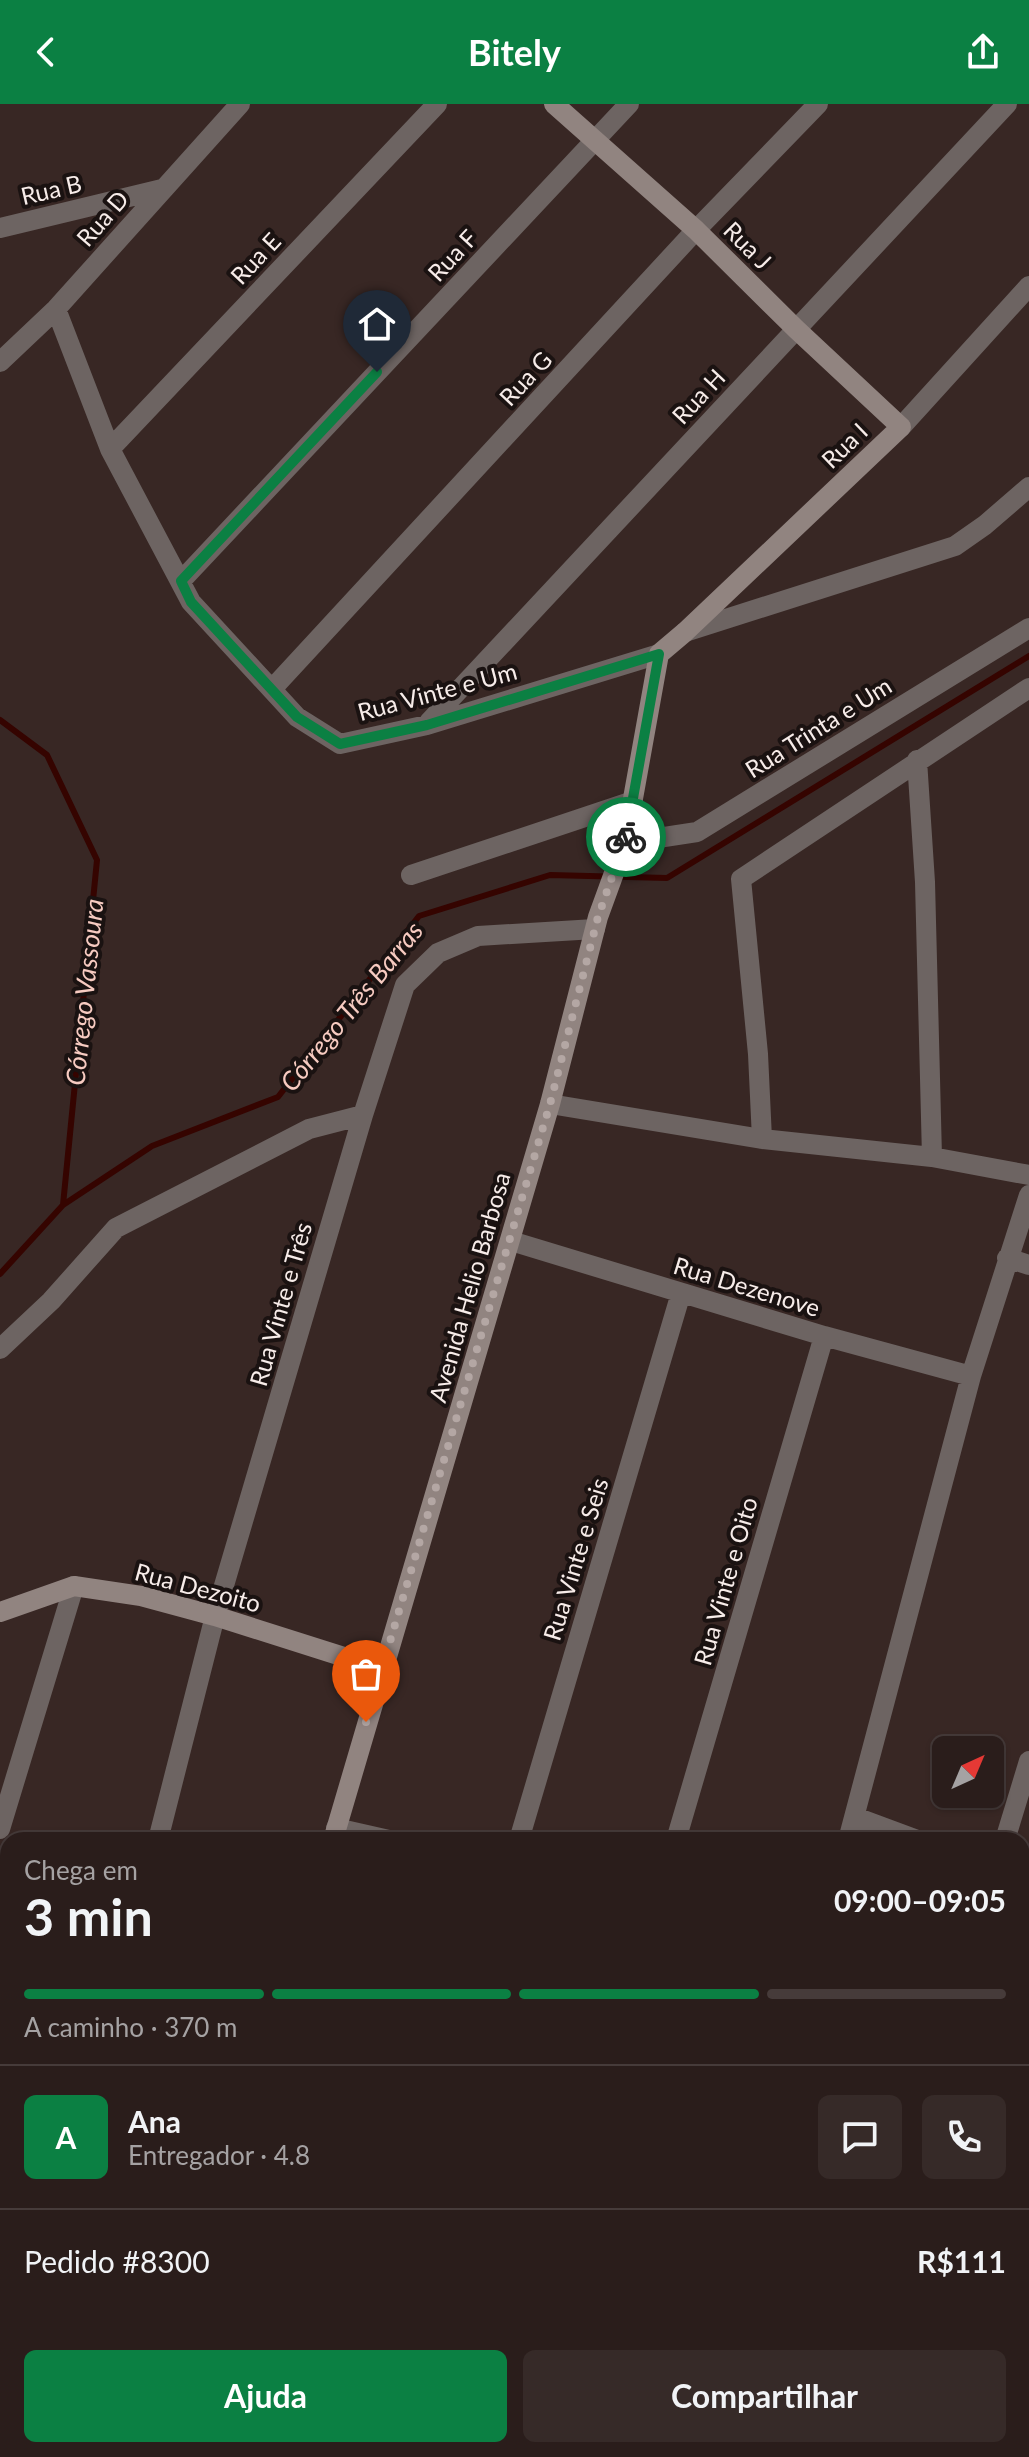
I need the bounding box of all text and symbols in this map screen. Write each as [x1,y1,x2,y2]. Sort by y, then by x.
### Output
icon: back [24,30,68,74]
text: Bitely [468,30,561,74]
icon: share [961,30,1005,74]
street label: Rua B [18,168,84,210]
street label: Rua D [70,184,134,252]
street label: Rua J [718,215,778,275]
street label: Rua F [421,223,483,287]
street label: Rua E [224,226,286,290]
pin [343,290,411,372]
icon: home [355,302,399,346]
street label: Rua G [493,345,557,411]
street label: Rua H [665,363,731,429]
street label: Rua I [815,416,873,474]
street label: Rua Vinte e Um [354,656,520,726]
street label: Rua Trinta e Um [739,670,897,784]
courier [586,797,666,877]
icon: bike [604,815,648,859]
water label: Córrego Vassoura [58,897,110,1087]
water label: Córrego Três Barras [273,915,429,1097]
street label: Avenida Helio Barbosa [422,1169,516,1405]
street label: Rua Vinte e Três [243,1219,317,1389]
street label: Rua Dezenove [670,1250,824,1322]
street label: Rua Vinte e Seis [537,1474,613,1644]
street label: Rua Vinte e Oito [687,1494,763,1668]
street label: Rua Dezoito [132,1556,264,1618]
pin [332,1640,400,1722]
icon: bag [344,1652,388,1696]
north arrow [932,1736,1004,1808]
map controls [932,1736,1004,1808]
text: Chega em [24,1854,138,1886]
text: 09:00–09:05 [834,1882,1006,1918]
text: 3 min [24,1885,153,1947]
text: A caminho · 370 m [24,2011,237,2043]
button: chat [818,2095,902,2179]
button: phone [922,2095,1006,2179]
text: Ana [128,2103,181,2139]
text: A [56,2119,76,2155]
text: Entregador · 4.8 [128,2139,310,2171]
text: Pedido #8300 [24,2243,210,2279]
text: R$111 [917,2243,1006,2279]
button: Ajuda [24,2350,507,2442]
button: Compartilhar [523,2350,1006,2442]

